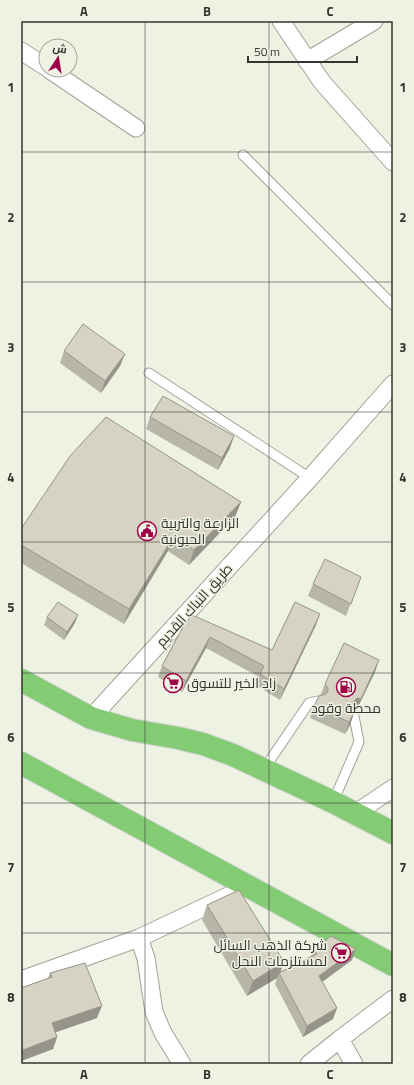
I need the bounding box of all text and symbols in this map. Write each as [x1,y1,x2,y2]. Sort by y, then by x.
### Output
text: A [80,1,88,21]
text: B [203,1,211,21]
text: C [326,1,334,21]
north arrow [38,38,78,78]
scale bar [248,38,357,64]
text: ش [52,39,69,58]
text: 50 m [254,42,280,61]
text: 1 [7,77,15,97]
text: 1 [399,77,407,97]
text: 2 [7,207,15,227]
text: 2 [399,207,407,227]
text: 3 [7,337,15,357]
text: 3 [399,337,407,357]
text: 4 [7,467,15,487]
text: 4 [399,467,407,487]
place label: الزارعة والتربية الحيونية [161,512,239,549]
public building icon: الزارعة والتربية الحيونية [136,520,158,542]
street label: طريق النباك القديم [150,558,237,651]
text: 5 [7,597,15,617]
text: 5 [399,597,407,617]
supermarket icon: زاد الخير للتسوق [162,672,184,694]
place label: زاد الخير للتسوق [187,672,276,693]
fuel station icon: محطة وقود [335,676,357,698]
place label: محطة وقود [311,697,381,718]
text: 6 [7,727,15,747]
text: 6 [399,727,407,747]
text: 7 [7,857,15,877]
text: 7 [399,857,407,877]
place label: شركة الذهب السائل لمستلزمات النحل [213,934,327,971]
supermarket icon: شركة الذهب السائل لمستلزمات النحل [330,942,352,964]
text: 8 [7,987,15,1007]
text: 8 [399,987,407,1007]
text: A [80,1064,88,1084]
text: B [203,1064,211,1084]
text: C [326,1064,334,1084]

